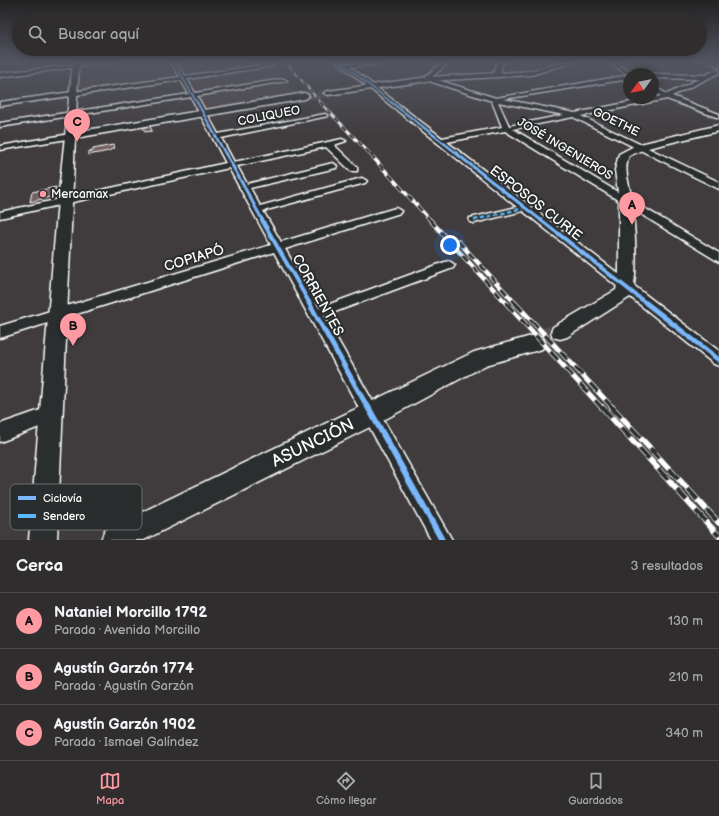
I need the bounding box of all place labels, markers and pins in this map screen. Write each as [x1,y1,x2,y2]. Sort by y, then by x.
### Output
pin: C [64,109,90,142]
place label: Mercamax [51,187,108,202]
marker: Mercamax [38,189,48,199]
pin: A [619,192,645,225]
pin: B [60,313,86,346]

